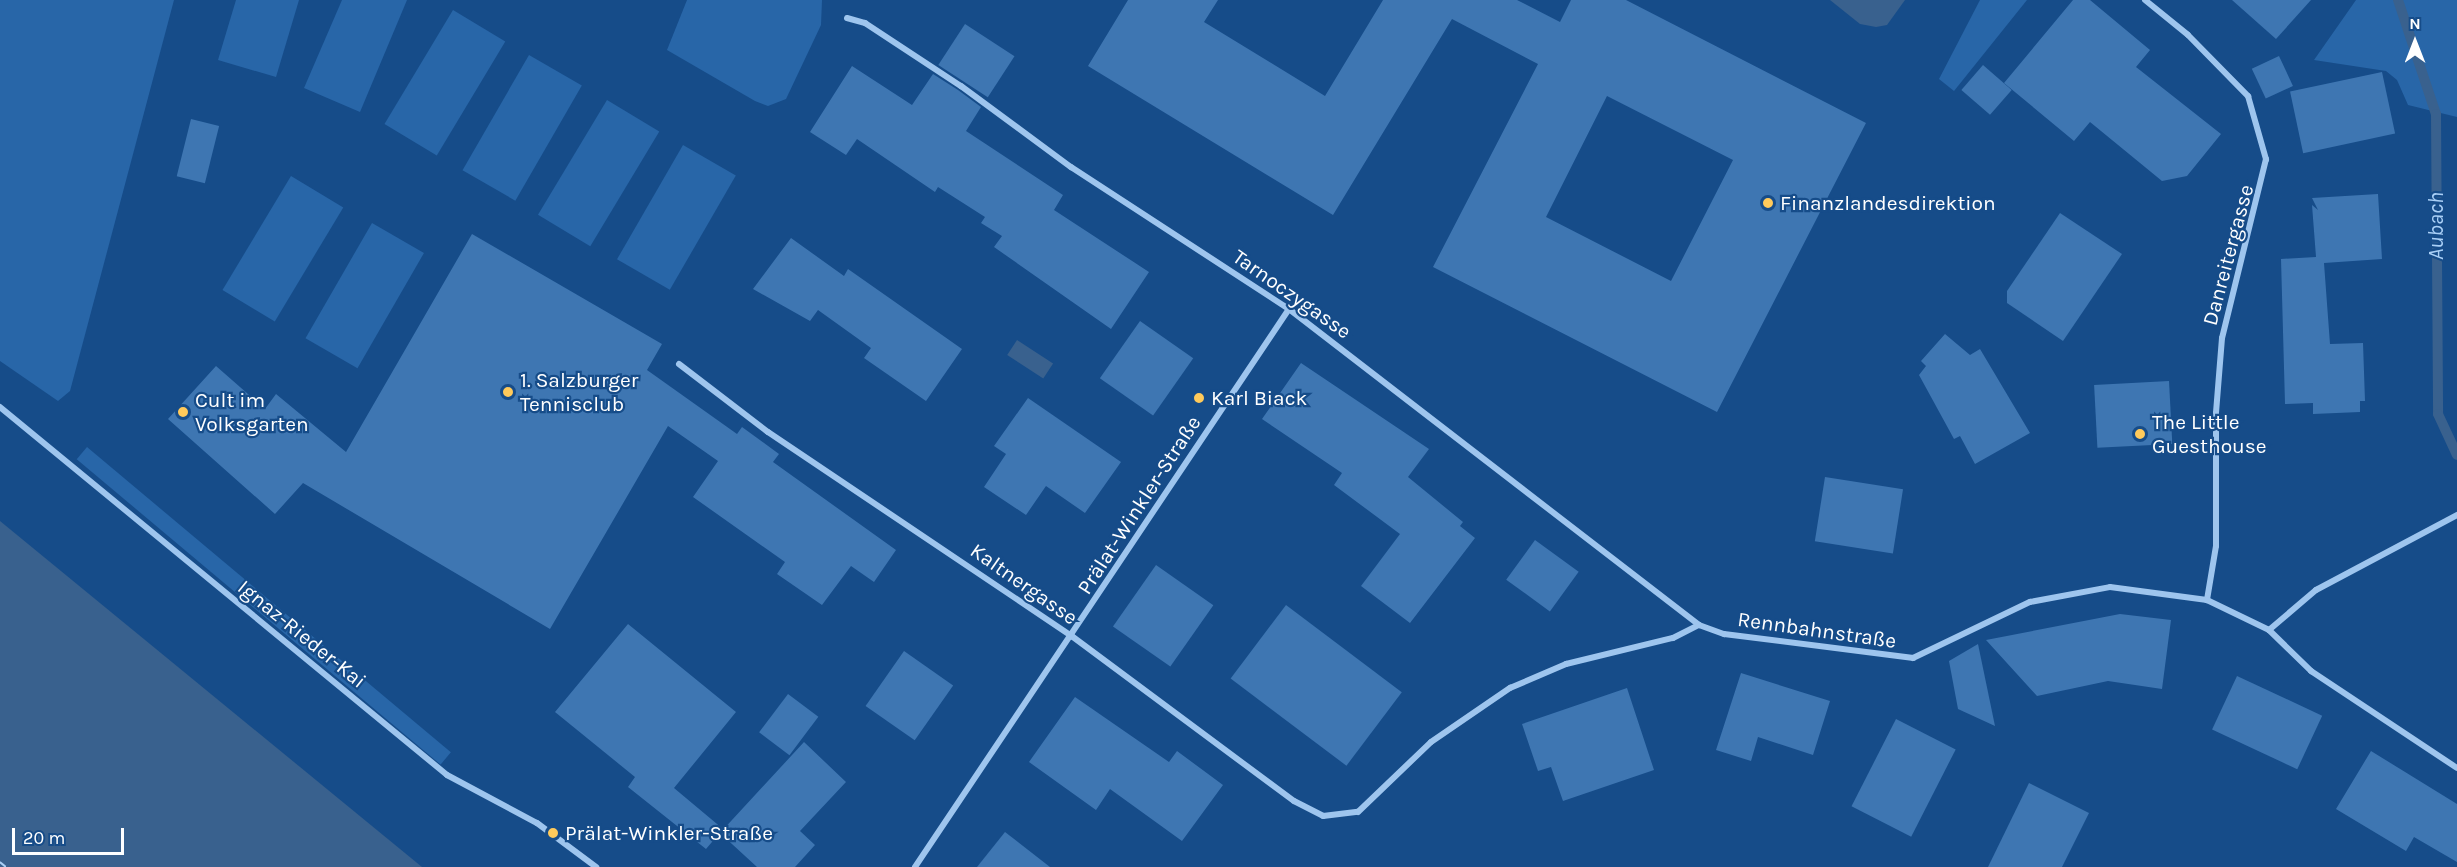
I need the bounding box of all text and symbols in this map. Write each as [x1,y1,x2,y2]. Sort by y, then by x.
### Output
north arrow [2385,12,2445,72]
text: N [2409,14,2421,33]
street label: Danreitergasse [2197,182,2259,328]
place label: Finanzlandesdirektion [1780,190,1996,216]
water label: Aubach [2424,192,2450,260]
marker: Finanzlandesdirektion [1761,196,1775,210]
street label: Tarnoczygasse [1228,244,1356,344]
place label: 1. Salzburger Tennisclub [520,367,638,417]
marker: 1. Salzburger Tennisclub [501,385,515,399]
place label: Karl Biack [1211,385,1307,411]
place label: Cult im Volksgarten [195,387,309,437]
marker: Karl Biack [1192,391,1206,405]
marker: Cult im Volksgarten [176,405,190,419]
place label: The Little Guesthouse [2152,409,2267,459]
street label: Prälat-Winkler-Straße [1072,411,1206,599]
marker: The Little Guesthouse [2133,427,2147,441]
street label: Kaltnergasse [966,538,1082,630]
street label: Ignaz-Rieder-Kai [233,575,371,693]
street label: Rennbahnstraße [1736,606,1898,654]
scale bar [15,816,128,854]
place label: Prälat-Winkler-Straße [565,820,773,846]
marker: Prälat-Winkler-Straße [546,826,560,840]
text: 20 m [23,827,65,849]

